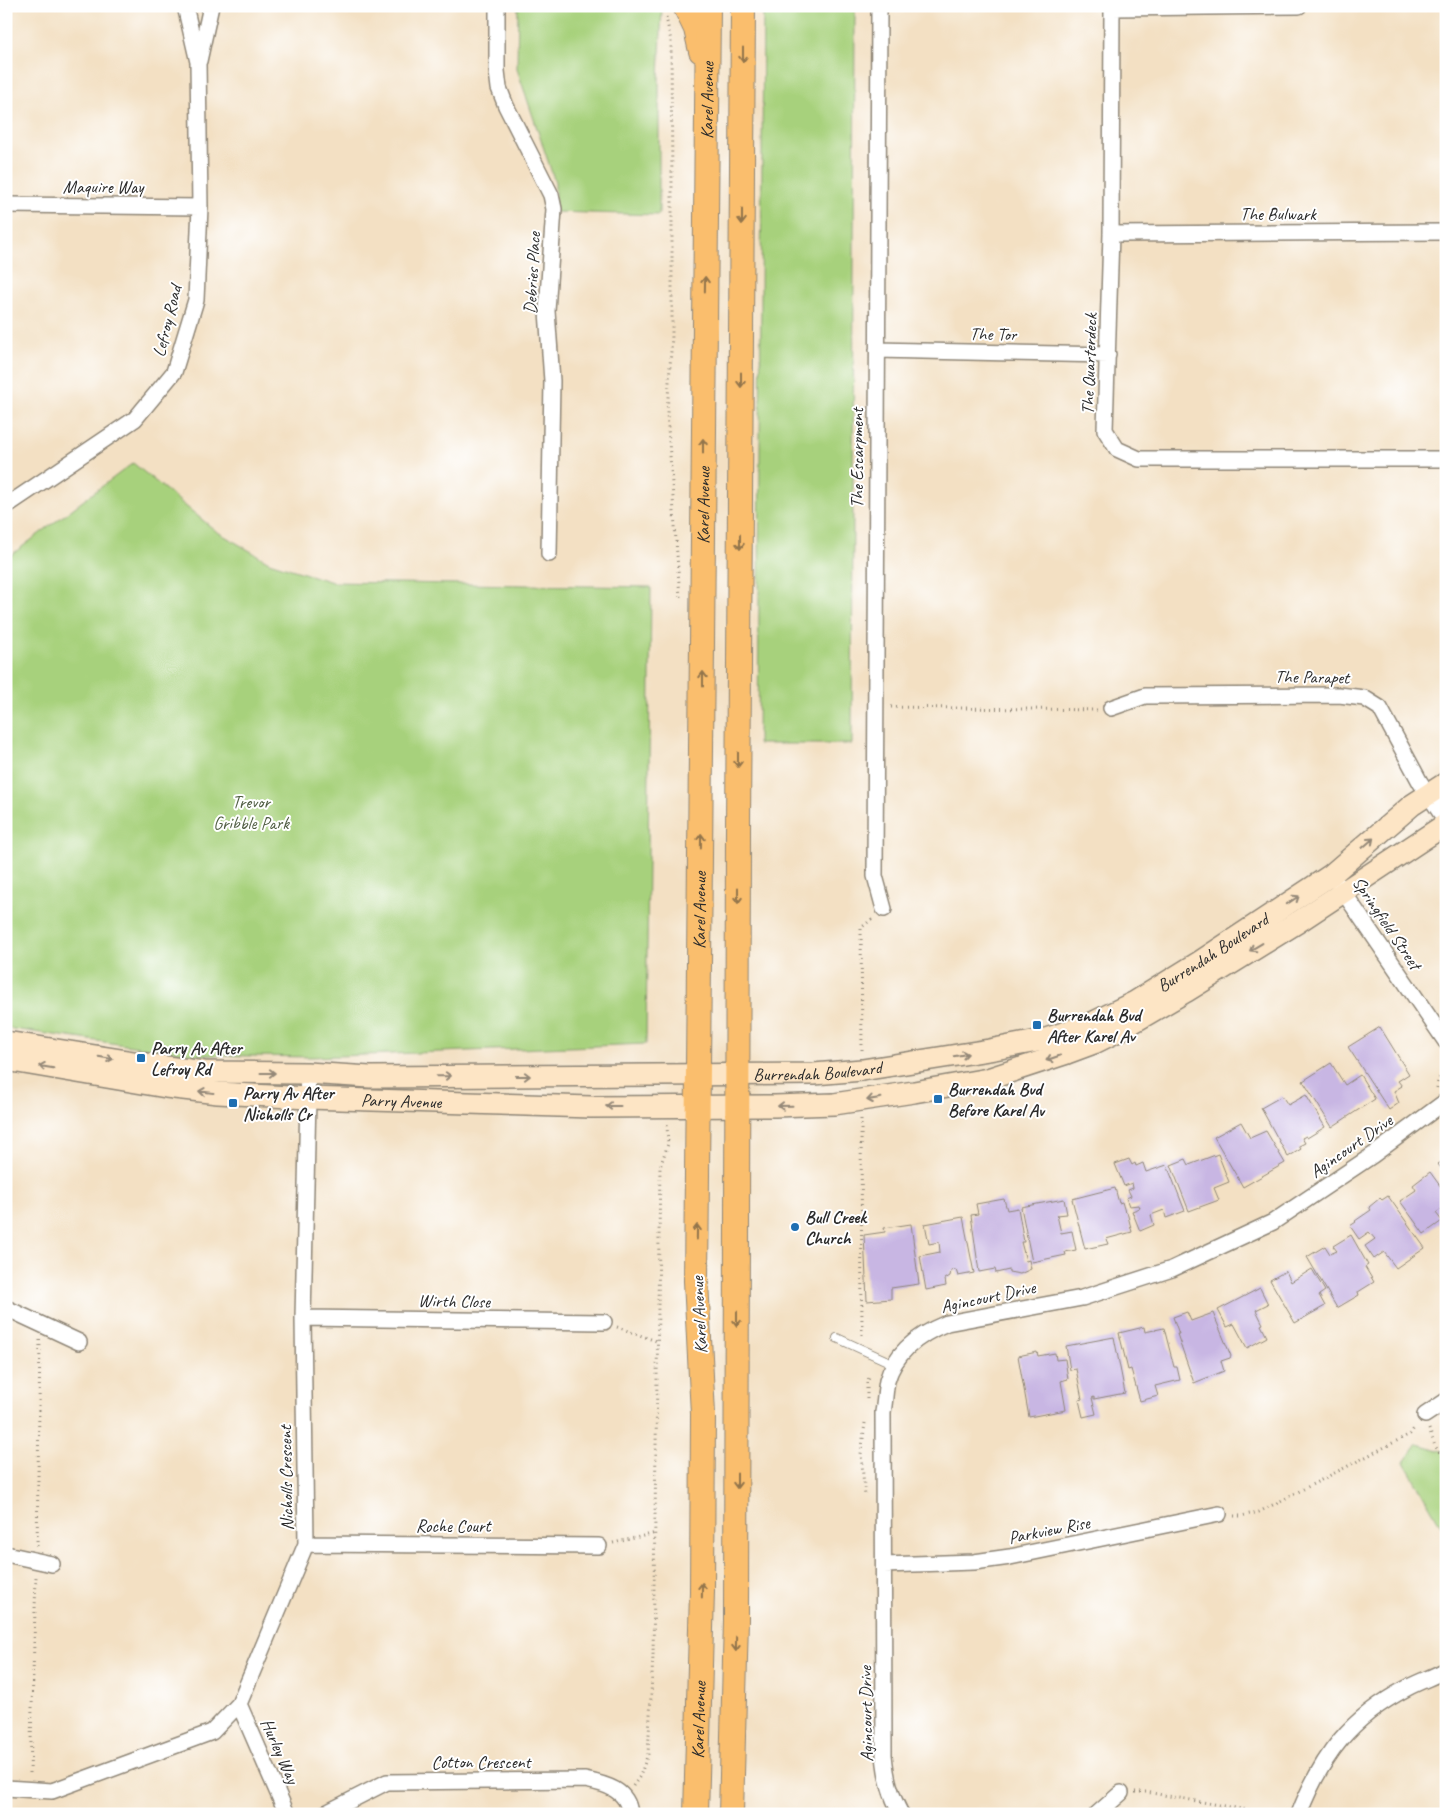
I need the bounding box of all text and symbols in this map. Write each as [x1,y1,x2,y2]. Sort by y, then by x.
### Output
one-way arrow [738,46,748,63]
street label: Karel Avenue [696,60,718,139]
street label: Maquire Way [63,176,145,198]
street label: The Bulwark [1240,203,1317,225]
one-way arrow [737,209,747,225]
street label: Debries Place [519,230,545,315]
one-way arrow [701,276,710,292]
street label: Lefroy Road [148,280,187,359]
street label: The Quarterdeck [1076,312,1102,415]
street label: The Tor [969,323,1018,345]
one-way arrow [736,372,746,388]
street label: The Escarpment [846,406,868,508]
one-way arrow [698,438,708,454]
street label: Karel Avenue [692,465,715,544]
one-way arrow [735,534,745,550]
street label: The Parapet [1275,665,1351,689]
one-way arrow [698,671,708,687]
one-way arrow [733,752,743,768]
park label: Trevor Gribble Park [213,791,290,834]
one-way arrow [696,833,705,849]
one-way arrow [1361,838,1374,849]
street label: Karel Avenue [688,870,711,949]
street label: Springfield Street [1348,872,1428,976]
one-way arrow [733,888,743,904]
one-way arrow [1286,895,1300,905]
street label: Burrendah Boulevard [1153,907,1275,997]
one-way arrow [1250,942,1264,952]
place label: Burrendah Bvd After Karel Av [1047,1004,1143,1047]
marker: Burrendah Bvd After Karel Av [1031,1019,1043,1031]
place label: Parry Av After Lefroy Rd [151,1037,244,1080]
one-way arrow [952,1050,968,1060]
marker: Parry Av After Lefroy Rd [135,1052,147,1064]
one-way arrow [98,1053,114,1063]
one-way arrow [1045,1053,1061,1063]
street label: Burrendah Boulevard [753,1056,886,1085]
one-way arrow [38,1061,54,1071]
one-way arrow [259,1068,275,1078]
one-way arrow [436,1071,452,1081]
one-way arrow [514,1071,530,1081]
place label: Burrendah Bvd Before Karel Av [948,1078,1046,1121]
place label: Parry Av After Nicholls Cr [243,1082,336,1125]
one-way arrow [199,1087,215,1097]
street label: Parry Avenue [361,1089,443,1113]
marker: Burrendah Bvd Before Karel Av [932,1093,944,1105]
one-way arrow [866,1094,882,1104]
marker: Parry Av After Nicholls Cr [227,1097,239,1109]
one-way arrow [778,1101,794,1111]
one-way arrow [606,1102,622,1111]
street label: Agincourt Drive [1305,1109,1397,1182]
place label: Bull Creek Church [805,1206,868,1249]
marker: Bull Creek Church [789,1221,801,1233]
one-way arrow [692,1224,702,1240]
street label: Karel Avenue [686,1275,712,1354]
street label: Agincourt Drive [939,1276,1038,1318]
street label: Wirth Close [418,1289,491,1313]
one-way arrow [732,1310,742,1327]
street label: Nicholls Crescent [274,1423,298,1531]
one-way arrow [732,1473,742,1489]
street label: Parkview Rise [1006,1511,1093,1549]
street label: Roche Court [416,1515,492,1537]
one-way arrow [697,1582,707,1598]
one-way arrow [731,1636,740,1652]
street label: Agincourt Drive [854,1665,878,1762]
street label: Karel Avenue [686,1680,711,1759]
street label: Hurley Way [256,1715,305,1789]
street label: Cotton Crescent [431,1751,533,1773]

